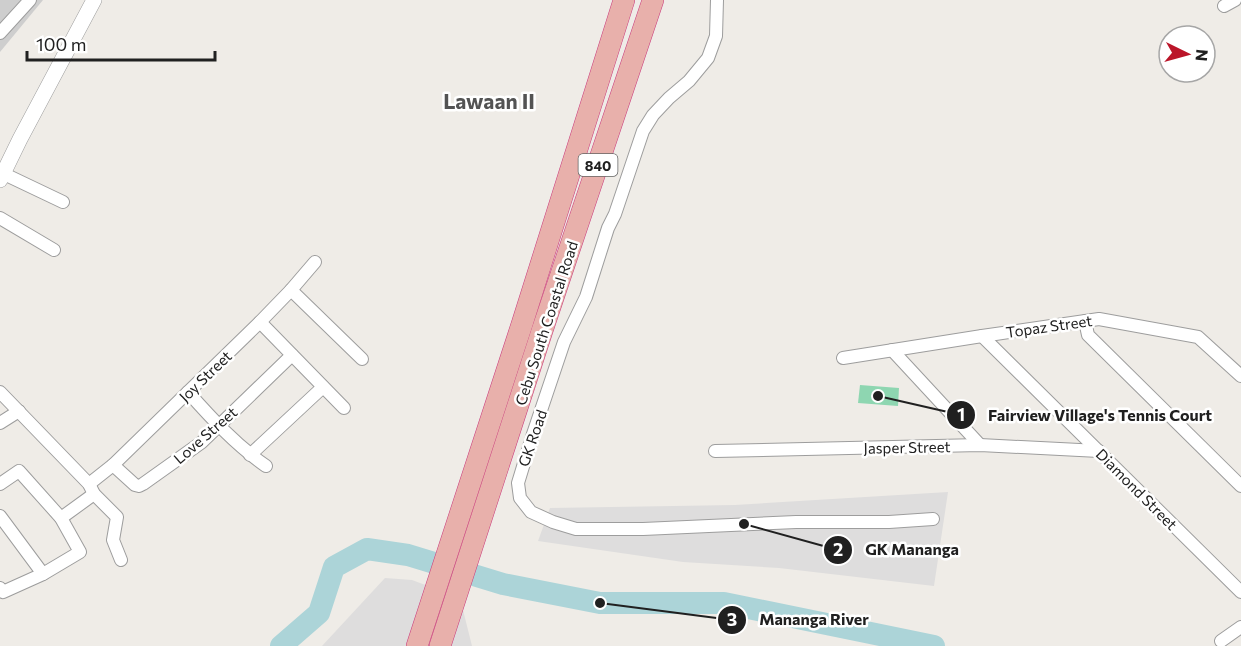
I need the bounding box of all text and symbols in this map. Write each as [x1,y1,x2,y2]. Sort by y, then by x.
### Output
scale bar [27,24,214,62]
north arrow [1157,24,1217,84]
text: 100 m [36,33,86,55]
text: N [1192,49,1212,62]
district label: Lawaan II [443,88,535,113]
road number: 840 [578,154,618,176]
street label: Cebu South Coastal Road [511,239,581,407]
street label: Topaz Street [1005,311,1093,341]
street label: Joy Street [175,347,235,405]
callout: Fairview Village's Tennis Court [946,398,1224,432]
street label: Love Street [170,403,240,467]
text: 1 [957,403,965,425]
text: Fairview Village's Tennis Court [988,405,1212,424]
street label: GK Road [514,407,550,469]
street label: Jasper Street [863,437,951,457]
street label: Diamond Street [1093,445,1181,533]
callout: GK Mananga [823,533,971,567]
text: 2 [833,538,843,560]
text: GK Mananga [865,539,959,558]
callout: Mananga River [717,603,880,637]
text: 3 [727,608,737,630]
text: Mananga River [759,609,869,628]

